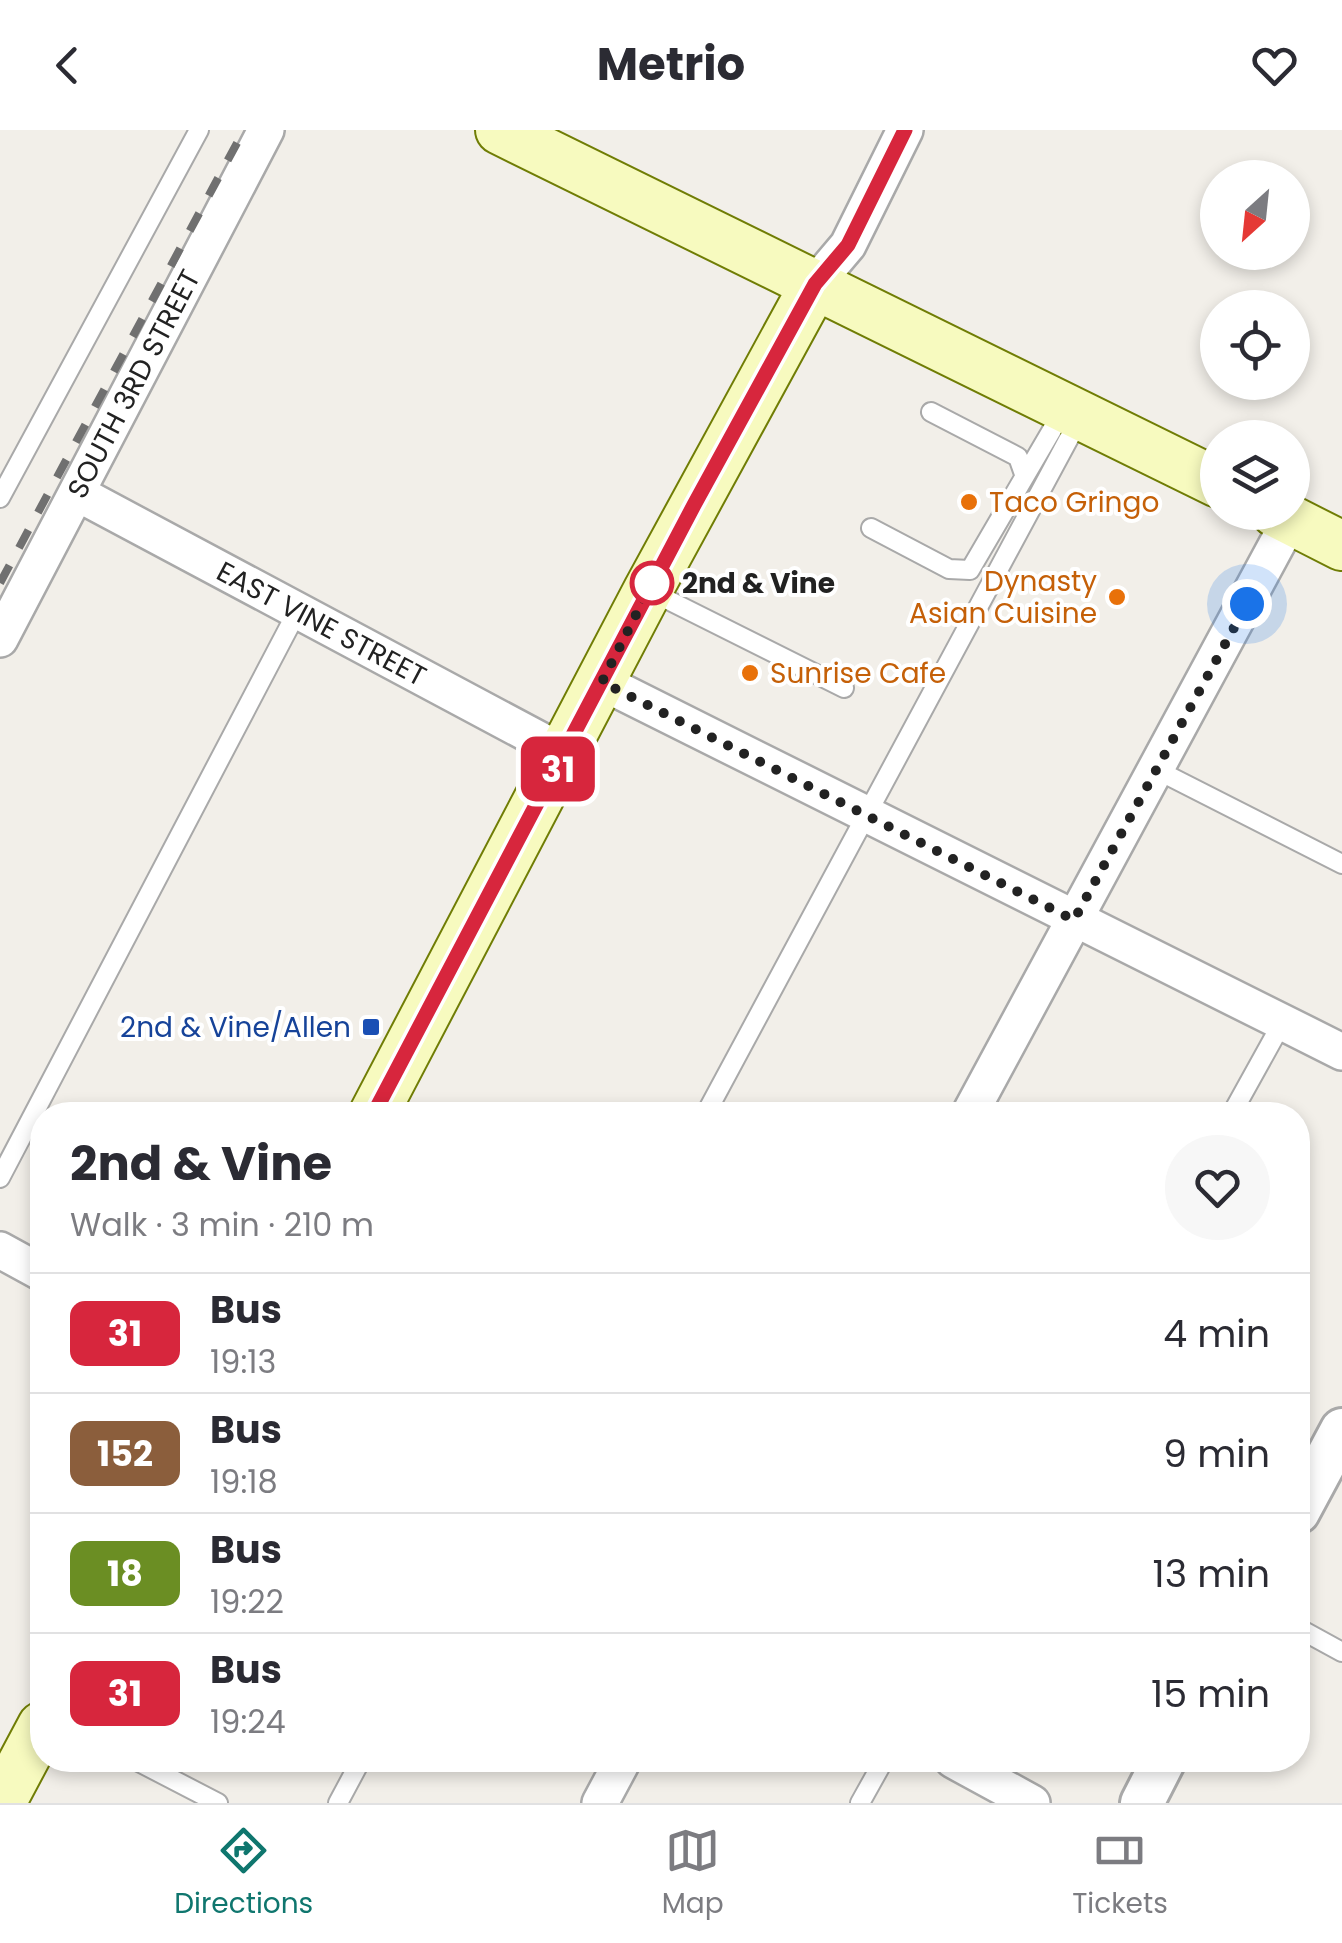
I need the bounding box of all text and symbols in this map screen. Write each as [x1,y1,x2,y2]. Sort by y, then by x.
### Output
text: Metrio [597,33,745,96]
icon: back [40,38,95,93]
icon: heart [1247,38,1302,93]
north arrow [1200,160,1310,270]
map controls [1200,160,1310,530]
street label: SOUTH 3RD STREET [58,263,210,505]
button: locate [1200,290,1310,400]
button: layers [1200,420,1310,530]
place label: Taco Gringo [989,483,1159,522]
marker: Taco Gringo [958,491,980,513]
street label: EAST VINE STREET [210,552,433,696]
marker: 2nd & Vine [631,562,673,604]
place label: Dynasty Asian Cuisine [909,562,1097,633]
place label: 2nd & Vine [682,564,835,603]
your location [1222,579,1272,629]
marker: Dynasty Asian Cuisine [1106,586,1128,608]
place label: Sunrise Cafe [770,654,946,693]
marker: Sunrise Cafe [739,662,761,684]
line badge: 31 [513,736,603,802]
text: 31 [541,745,575,794]
place label: 2nd & Vine/Allen [120,1008,351,1047]
marker: 2nd & Vine/Allen [360,1016,382,1038]
text: 2nd & Vine [70,1130,332,1197]
button: heart [1165,1135,1270,1240]
text: Walk · 3 min · 210 m [70,1202,374,1247]
text: Bus [210,1283,282,1336]
text: 4 min [1163,1307,1270,1360]
text: 31 [108,1309,142,1358]
text: 19:13 [210,1339,276,1384]
text: Bus [210,1403,282,1456]
text: 9 min [1163,1427,1270,1480]
text: 152 [97,1429,153,1478]
text: 19:18 [210,1459,278,1504]
text: Bus [210,1523,282,1576]
text: 13 min [1153,1547,1270,1600]
text: 18 [107,1549,143,1598]
text: 19:22 [210,1579,284,1624]
text: Bus [210,1643,282,1696]
text: 15 min [1151,1667,1270,1720]
text: 31 [108,1669,142,1718]
text: 19:24 [210,1699,286,1744]
tab: Directions [174,1823,313,1925]
tab: Map [662,1823,724,1925]
tab: Tickets [1072,1823,1168,1925]

